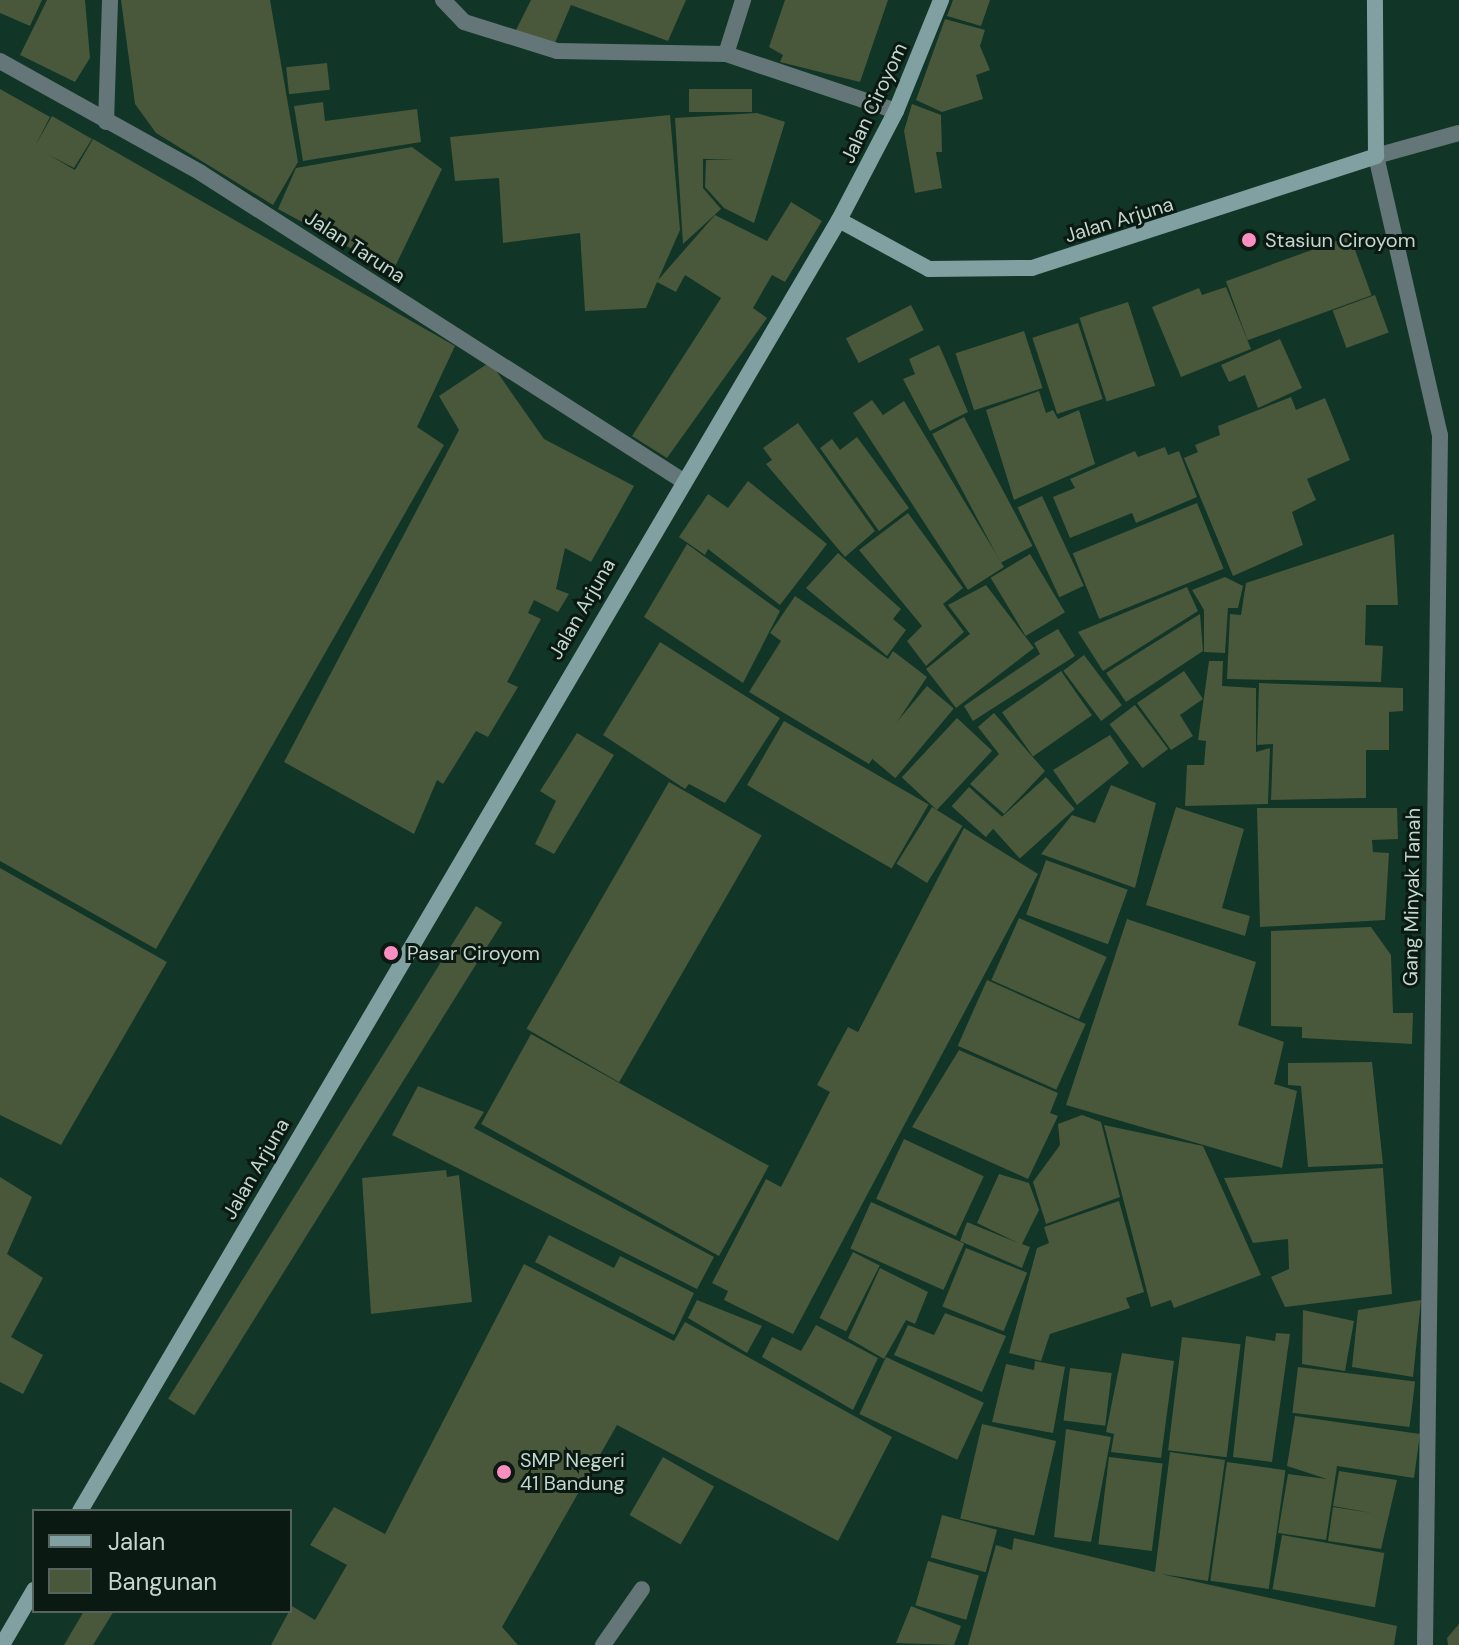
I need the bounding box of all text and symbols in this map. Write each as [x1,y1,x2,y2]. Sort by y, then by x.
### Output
street label: Jalan Ciroyom [836,39,912,167]
street label: Jalan Arjuna [1062,192,1176,248]
street label: Jalan Taruna [300,206,410,288]
place label: Stasiun Ciroyom [1265,228,1415,252]
marker: Stasiun Ciroyom [1240,231,1258,249]
street label: Jalan Arjuna [544,554,620,664]
street label: Gang Minyak Tanah [1398,808,1426,986]
place label: Pasar Ciroyom [407,941,540,965]
marker: Pasar Ciroyom [382,944,400,962]
street label: Jalan Arjuna [218,1114,294,1224]
place label: SMP Negeri 41 Bandung [520,1448,625,1495]
marker: SMP Negeri 41 Bandung [495,1463,513,1481]
legend [32,1509,292,1613]
text: Jalan [108,1526,165,1557]
text: Bangunan [108,1566,217,1597]

